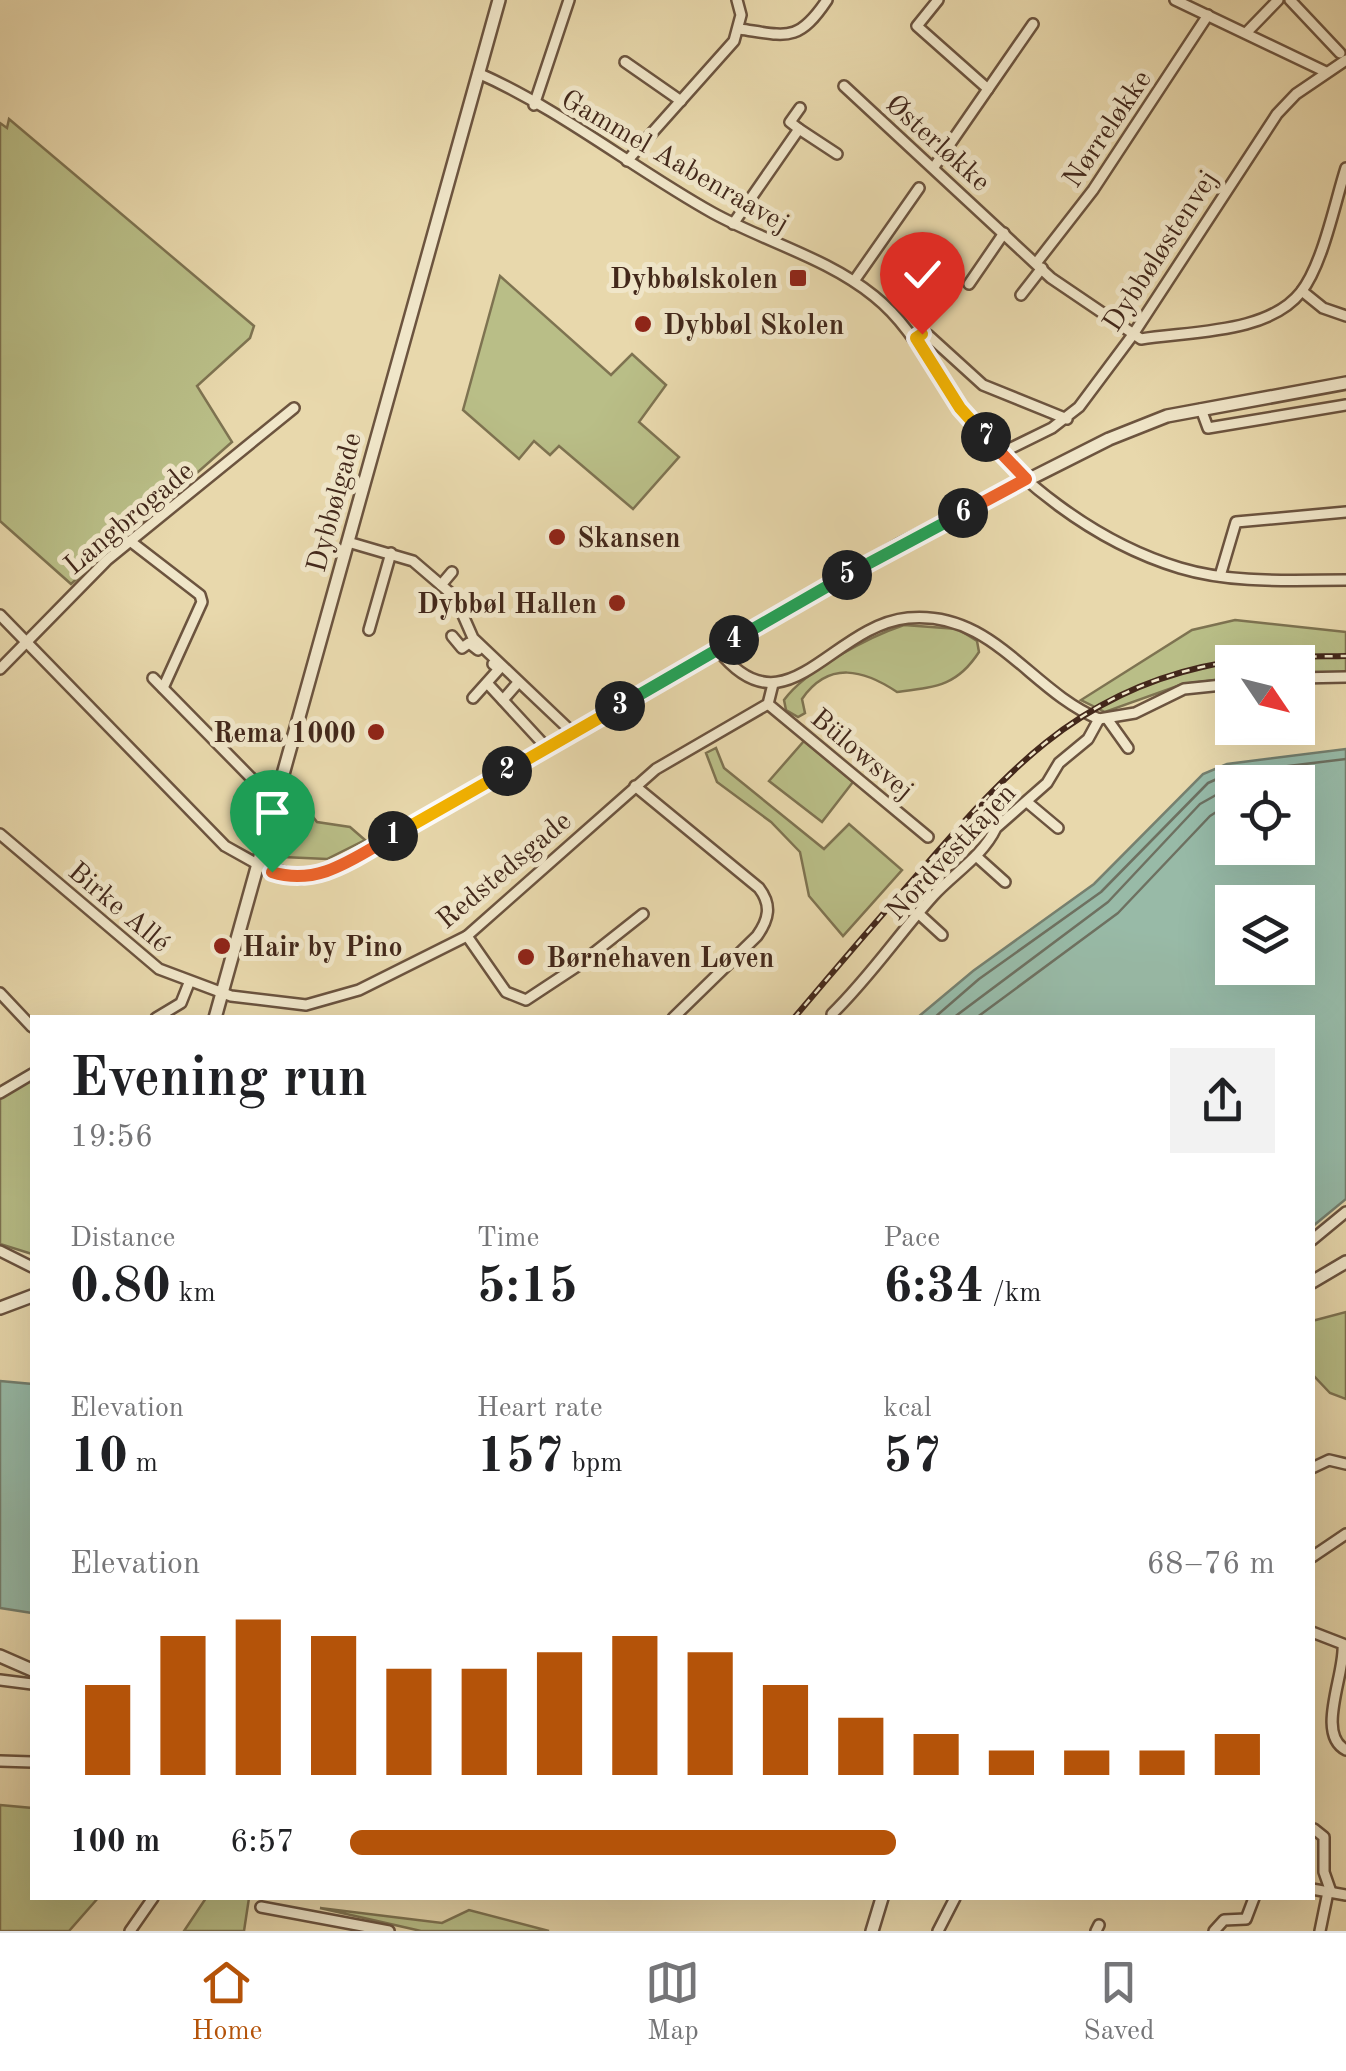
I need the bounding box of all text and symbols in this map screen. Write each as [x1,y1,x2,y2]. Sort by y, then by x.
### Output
street label: Nørreløkke [1059,66,1158,193]
street label: Gammel Aabenraavej [556,86,793,239]
street label: Østerløkke [880,91,994,198]
street label: Dybbøløstenvej [1099,166,1224,337]
pin [880,232,965,335]
icon: check [895,247,950,302]
place label: Dybbølskolen [610,267,778,295]
marker: Dybbølskolen [787,267,809,289]
marker: Dybbøl Skolen [632,313,654,335]
place label: Dybbøl Skolen [663,313,844,341]
pin: 7 [961,412,1011,462]
text: 7 [978,423,994,451]
street label: Dybbølgade [304,430,368,576]
street label: Langbrogade [60,457,200,581]
pin: 6 [938,488,988,538]
text: 6 [955,499,971,527]
marker: Skansen [546,526,568,548]
place label: Skansen [577,526,681,554]
pin: 5 [822,550,872,600]
text: 5 [839,561,855,589]
place label: Dybbøl Hallen [417,592,597,620]
marker: Dybbøl Hallen [606,592,628,614]
pin: 4 [709,615,759,665]
text: 4 [726,626,742,654]
north arrow [1215,645,1315,745]
map controls [1215,645,1315,985]
pin: 3 [595,681,645,731]
text: 3 [612,692,628,720]
street label: Bülowsvej [804,705,918,806]
place label: Rema 1000 [213,721,356,749]
marker: Rema 1000 [365,721,387,743]
pin: 2 [482,746,532,796]
text: 2 [499,757,515,785]
button: locate [1215,765,1315,865]
pin [230,770,315,873]
street label: Nordvestkajen [882,779,1022,927]
icon: arrive [245,785,300,840]
street label: Redstedsgade [433,807,577,935]
pin: 1 [368,811,418,861]
text: 1 [385,822,401,850]
street label: Birke Allé [62,858,174,959]
button: layers [1215,885,1315,985]
marker: Hair by Pino [211,935,233,957]
place label: Hair by Pino [242,935,403,963]
marker: Børnehaven Løven [515,946,537,968]
place label: Børnehaven Løven [546,946,774,974]
button: share [1170,1048,1275,1153]
text: Evening run [70,1053,368,1108]
text: 19:56 [70,1122,153,1154]
text: Distance [70,1225,175,1253]
text: Time [477,1225,539,1253]
text: Pace [883,1225,940,1253]
text: 0.80 [70,1263,171,1313]
text: 5:15 [477,1263,578,1313]
text: 6:34 [883,1263,984,1313]
text: km [171,1280,216,1308]
text: /km [984,1280,1042,1308]
text: Elevation [70,1395,184,1423]
text: Heart rate [477,1395,603,1423]
text: kcal [883,1395,932,1423]
text: 10 [70,1433,128,1483]
text: 157 [477,1433,564,1483]
text: 57 [883,1433,941,1483]
text: m [128,1450,158,1478]
text: bpm [564,1450,623,1478]
text: Elevation [70,1549,200,1581]
text: 68–76 m [1147,1549,1275,1581]
text: 100 m [70,1827,160,1859]
text: 6:57 [230,1827,295,1859]
tab: Home [191,1955,263,2050]
tab: Map [645,1955,700,2050]
tab: Saved [1083,1955,1155,2050]

